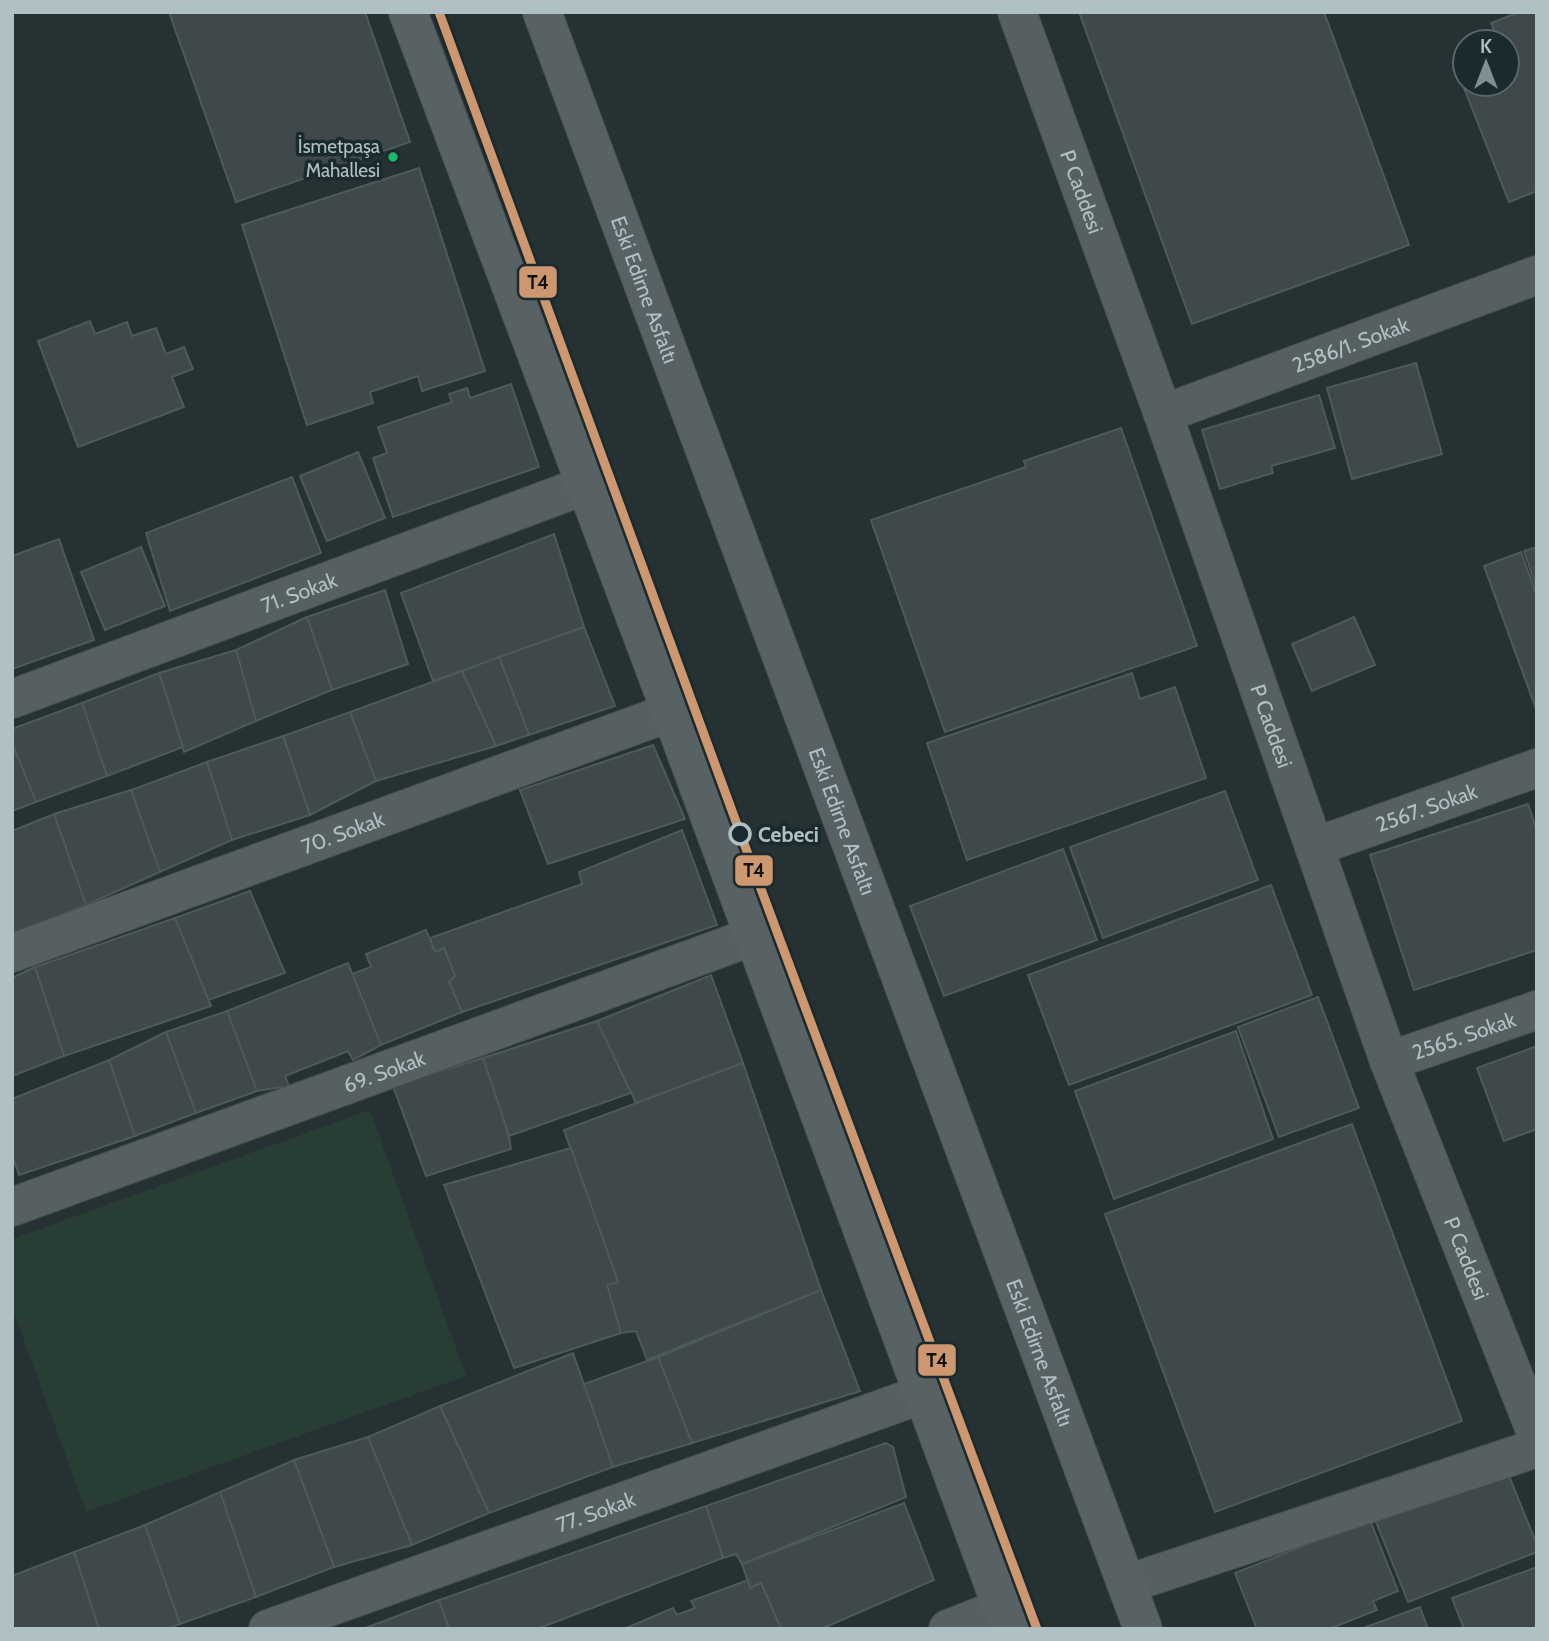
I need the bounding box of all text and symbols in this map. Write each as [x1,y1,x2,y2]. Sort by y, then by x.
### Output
north arrow [1451,28,1521,98]
text: K [1480,35,1492,58]
place label: İsmetpaşa Mahallesi [298,135,380,182]
street label: P Caddesi [1056,146,1109,237]
marker: İsmetpaşa Mahallesi [386,150,400,164]
street label: Eski Edirne Asfaltı [606,212,684,367]
line badge: T4 [518,265,558,299]
text: T4 [527,271,549,294]
street label: 2586/1. Sokak [1289,311,1413,377]
street label: 71. Sokak [257,566,341,618]
street label: P Caddesi [1246,681,1298,771]
street label: Eski Edirne Asfaltı [804,744,881,898]
street label: 2567. Sokak [1372,778,1481,837]
street label: 70. Sokak [298,805,388,859]
place label: Cebeci [758,822,819,847]
marker: Cebeci [729,823,751,845]
line badge: T4 [734,854,774,887]
text: T4 [743,859,765,882]
street label: 2565. Sokak [1409,1006,1519,1065]
street label: 69. Sokak [340,1045,429,1097]
street label: P Caddesi [1439,1213,1495,1303]
street label: Eski Edirne Asfaltı [1001,1275,1079,1429]
line badge: T4 [917,1343,957,1377]
text: T4 [926,1349,948,1372]
street label: 77. Sokak [553,1486,639,1537]

